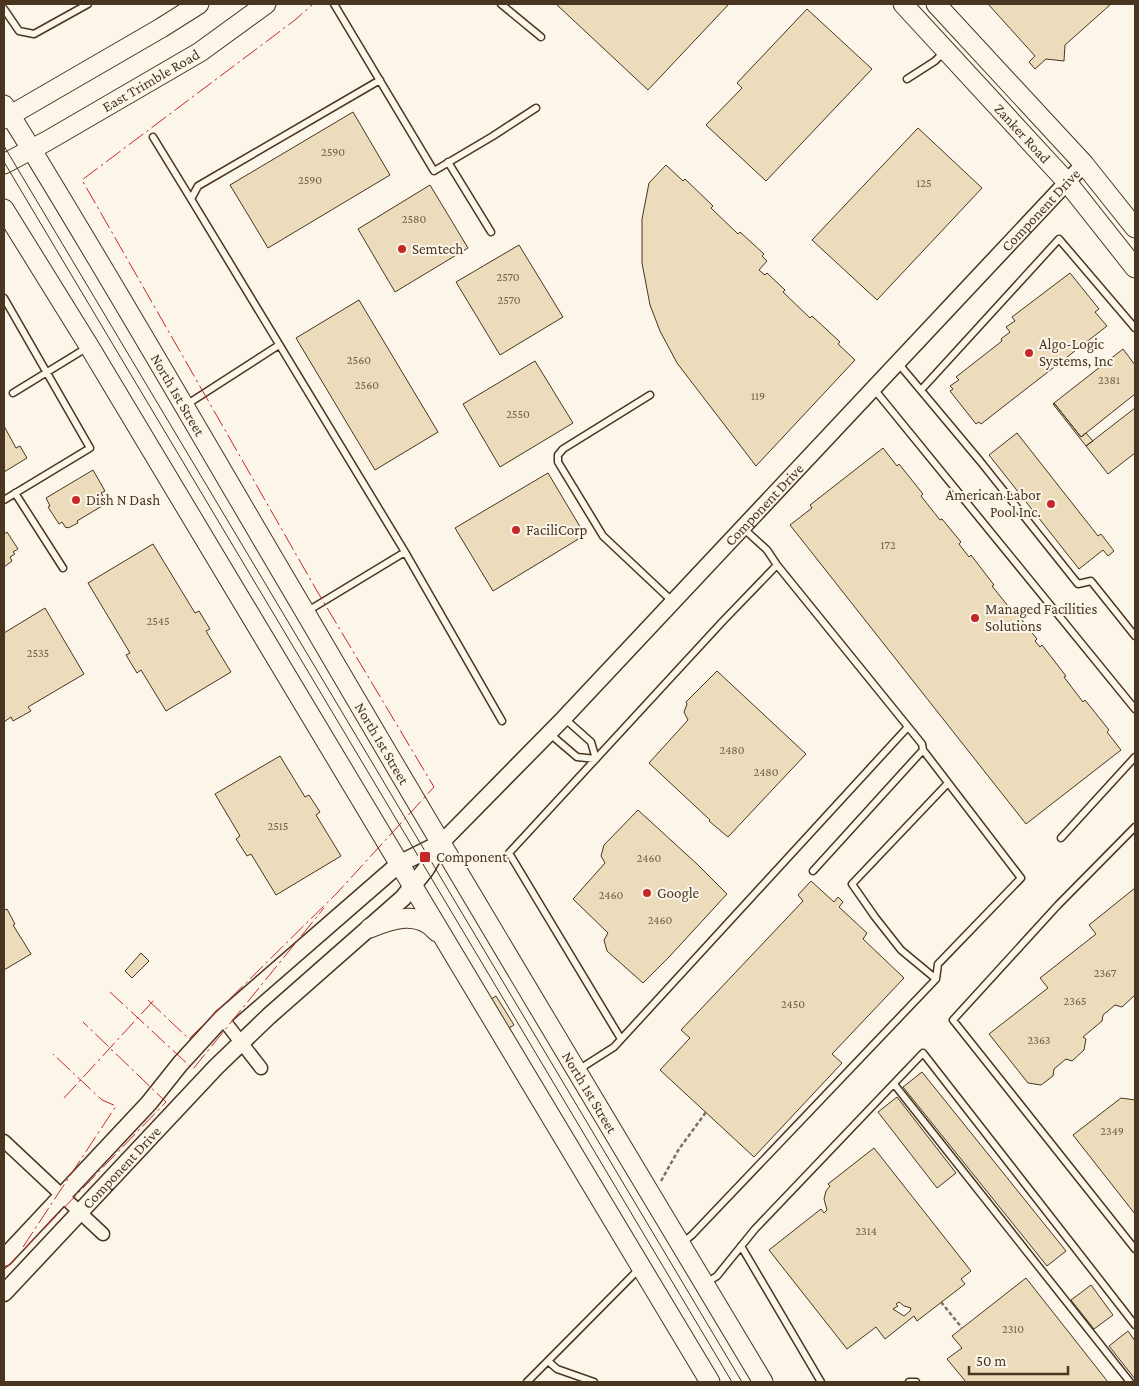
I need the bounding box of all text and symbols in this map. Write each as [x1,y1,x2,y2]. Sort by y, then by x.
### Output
street label: East Trimble Road [99,46,203,115]
street label: Zanker Road [991,100,1054,167]
house number: 2590 [321,145,345,159]
street label: Component Drive [998,165,1083,254]
house number: 2590 [298,173,322,187]
house number: 125 [916,176,932,190]
house number: 2580 [402,212,427,226]
place label: Semtech [412,241,463,257]
marker: Semtech [396,243,408,255]
house number: 2570 [496,270,520,284]
house number: 2570 [497,293,521,307]
place label: Algo-Logic Systems, Inc [1039,336,1114,370]
marker: Algo-Logic Systems, Inc [1023,347,1035,359]
street label: North 1st Street [148,351,208,440]
house number: 2560 [347,353,371,367]
house number: 2381 [1098,373,1120,387]
house number: 2560 [355,378,379,392]
house number: 119 [751,389,765,403]
house number: 2550 [506,407,530,421]
street label: Component Drive [722,460,807,549]
place label: American Labor Pool Inc. [946,487,1042,520]
place label: Dish N Dash [86,492,160,508]
marker: Dish N Dash [70,494,82,506]
marker: American Labor Pool Inc. [1045,498,1057,510]
place label: FaciliCorp [526,522,588,539]
marker: FaciliCorp [510,524,522,536]
house number: 172 [880,538,896,552]
place label: Managed Facilities Solutions [985,601,1097,634]
marker: Managed Facilities Solutions [969,612,981,624]
house number: 2545 [146,614,170,628]
house number: 2535 [27,646,49,660]
street label: North 1st Street [352,700,413,788]
house number: 2480 [719,743,745,757]
house number: 2480 [753,765,779,779]
house number: 2515 [268,819,288,833]
place label: Component [436,849,508,866]
marker: Component [418,850,432,864]
house number: 2460 [637,851,662,865]
place label: Google [657,885,700,902]
marker: Google [641,887,653,899]
house number: 2460 [599,888,624,902]
house number: 2460 [648,913,673,927]
house number: 2367 [1094,966,1117,980]
house number: 2365 [1064,994,1087,1008]
house number: 2450 [781,997,805,1011]
house number: 2363 [1028,1033,1051,1047]
street label: North 1st Street [559,1049,621,1137]
street label: Component Drive [79,1123,164,1212]
house number: 2349 [1100,1124,1124,1138]
house number: 2314 [855,1224,877,1238]
house number: 2310 [1002,1322,1024,1336]
scale bar [969,1344,1068,1376]
text: 50 m [976,1353,1006,1369]

